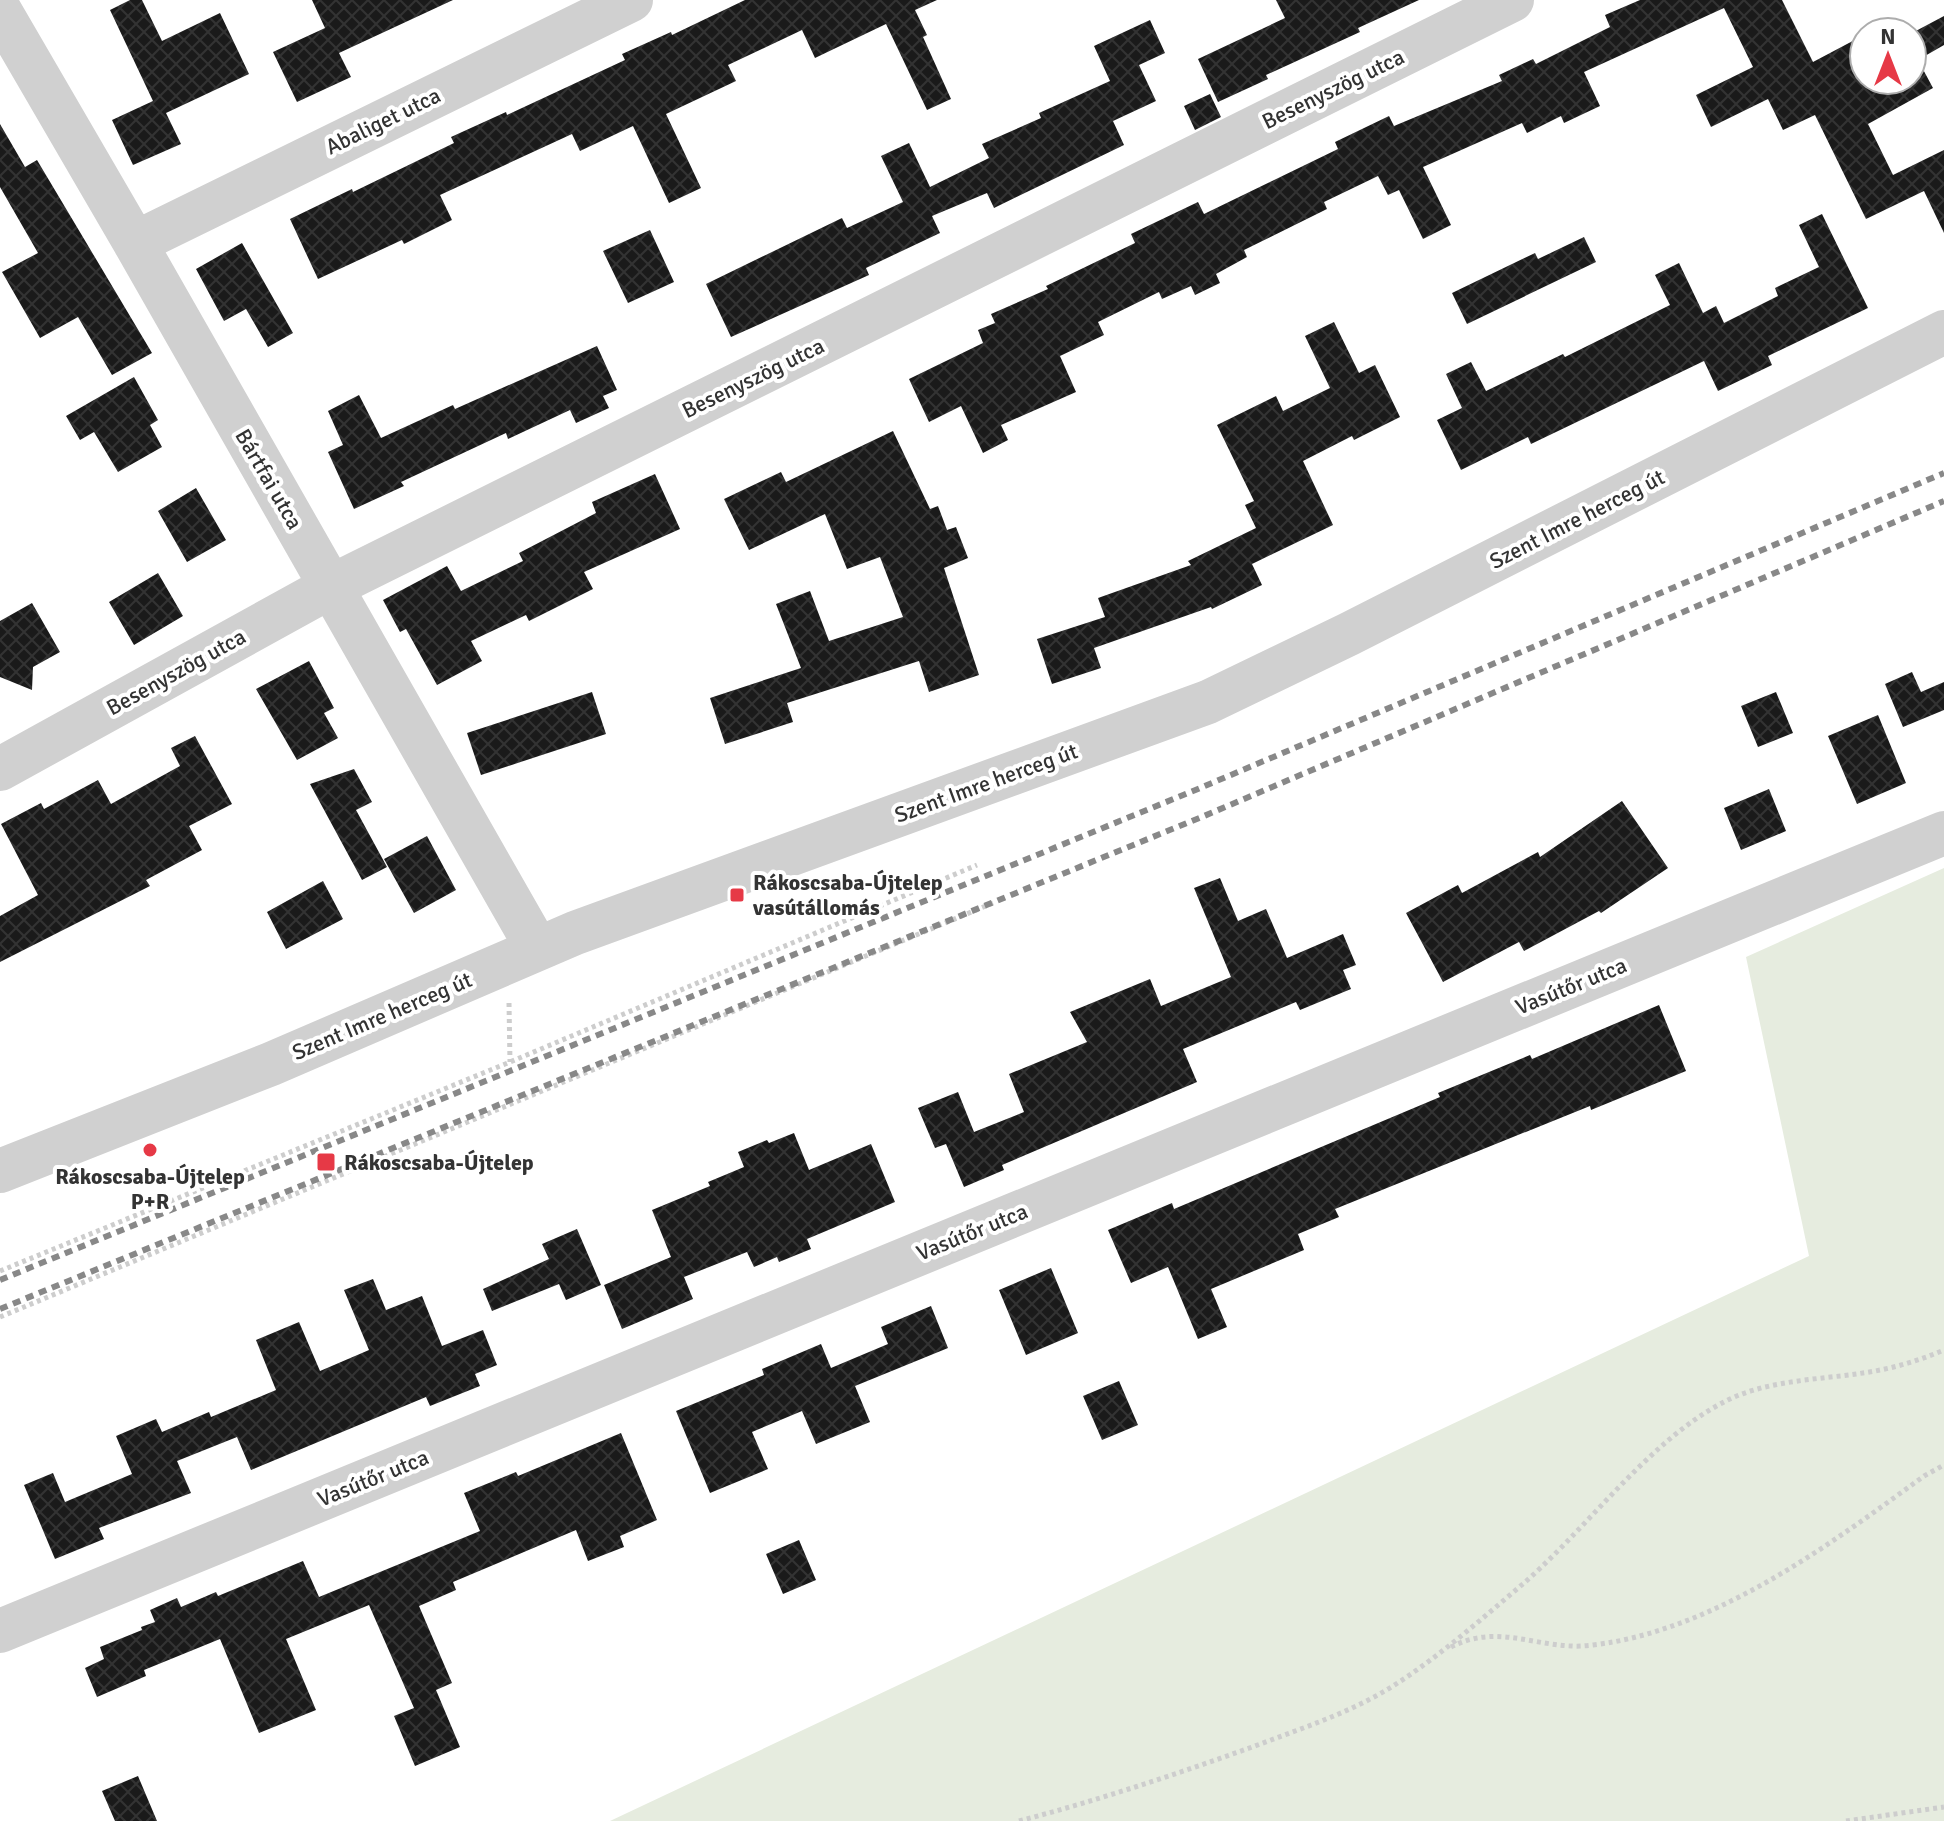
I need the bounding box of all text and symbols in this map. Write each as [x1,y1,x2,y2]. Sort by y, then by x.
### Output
north arrow [1848,16,1928,96]
text: N [1880,23,1896,50]
street label: Besenyszög utca [1257,43,1409,135]
street label: Abaliget utca [321,82,445,160]
street label: Besenyszög utca [677,332,829,424]
street label: Bártfai utca [229,424,309,534]
street label: Szent Imre herceg út [1485,463,1669,575]
street label: Besenyszög utca [102,623,250,721]
street label: Szent Imre herceg út [891,737,1081,829]
place label: Rákoscsaba-Újtelep vasútállomás [752,869,943,921]
marker: Rákoscsaba-Újtelep vasútállomás [728,886,746,904]
street label: Vasútőr utca [1511,951,1631,1021]
street label: Szent Imre herceg út [288,966,476,1066]
marker: Rákoscsaba-Újtelep P+R [141,1141,159,1159]
place label: Rákoscsaba-Újtelep [344,1149,534,1176]
marker: Rákoscsaba-Újtelep [315,1151,337,1173]
place label: Rákoscsaba-Újtelep P+R [55,1163,245,1215]
street label: Vasútőr utca [912,1197,1032,1267]
street label: Vasútőr utca [313,1443,433,1513]

